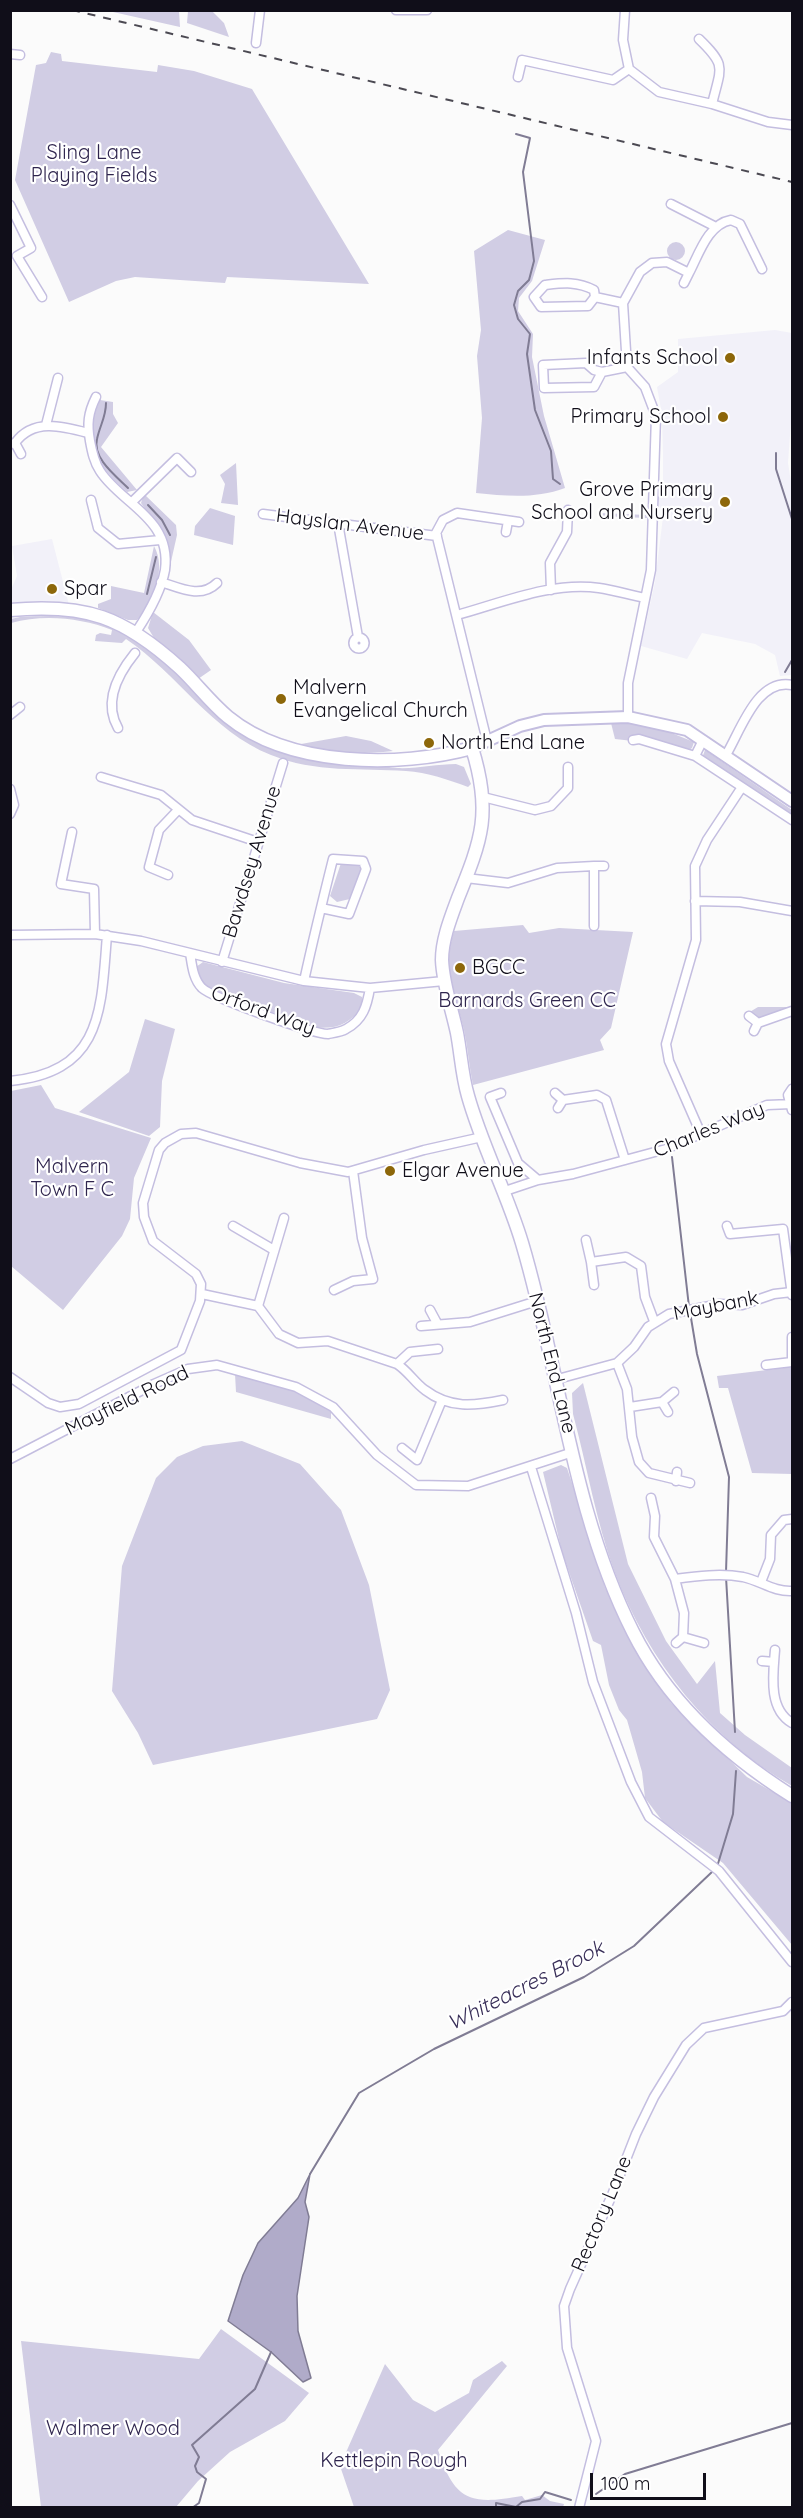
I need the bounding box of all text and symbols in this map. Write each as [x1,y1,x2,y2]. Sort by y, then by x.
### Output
park label: Sling Lane Playing Fields [31,141,157,188]
place label: Infants School [587,346,718,370]
marker: Infants School [723,351,737,365]
place label: Primary School [571,405,711,429]
marker: Primary School [716,410,730,424]
place label: Grove Primary School and Nursery [531,478,713,525]
marker: Grove Primary School and Nursery [718,495,732,509]
street label: Hayslan Avenue [274,504,426,546]
place label: Spar [64,577,107,601]
marker: Spar [45,582,59,596]
place label: Malvern Evangelical Church [293,676,468,723]
marker: Malvern Evangelical Church [274,692,288,706]
place label: North End Lane [441,731,585,755]
marker: North End Lane [422,736,436,750]
street label: Bawdsey Avenue [217,783,287,941]
place label: BGCC [472,956,525,980]
marker: BGCC [453,961,467,975]
street label: Orford Way [208,981,318,1041]
park label: Barnards Green CC [438,989,616,1013]
street label: Charles Way [650,1097,768,1163]
park label: Malvern Town F C [30,1155,114,1202]
place label: Elgar Avenue [402,1159,524,1183]
marker: Elgar Avenue [383,1164,397,1178]
street label: Maybank [671,1286,761,1326]
street label: North End Lane [523,1290,581,1436]
street label: Mayfield Road [61,1361,193,1441]
water label: Whiteacres Brook [444,1936,608,2036]
street label: Rectory Lane [567,2152,637,2276]
park label: Walmer Wood [46,2417,180,2441]
park label: Kettlepin Rough [320,2449,468,2473]
scale bar [593,2461,708,2499]
text: 100 m [601,2472,650,2495]

